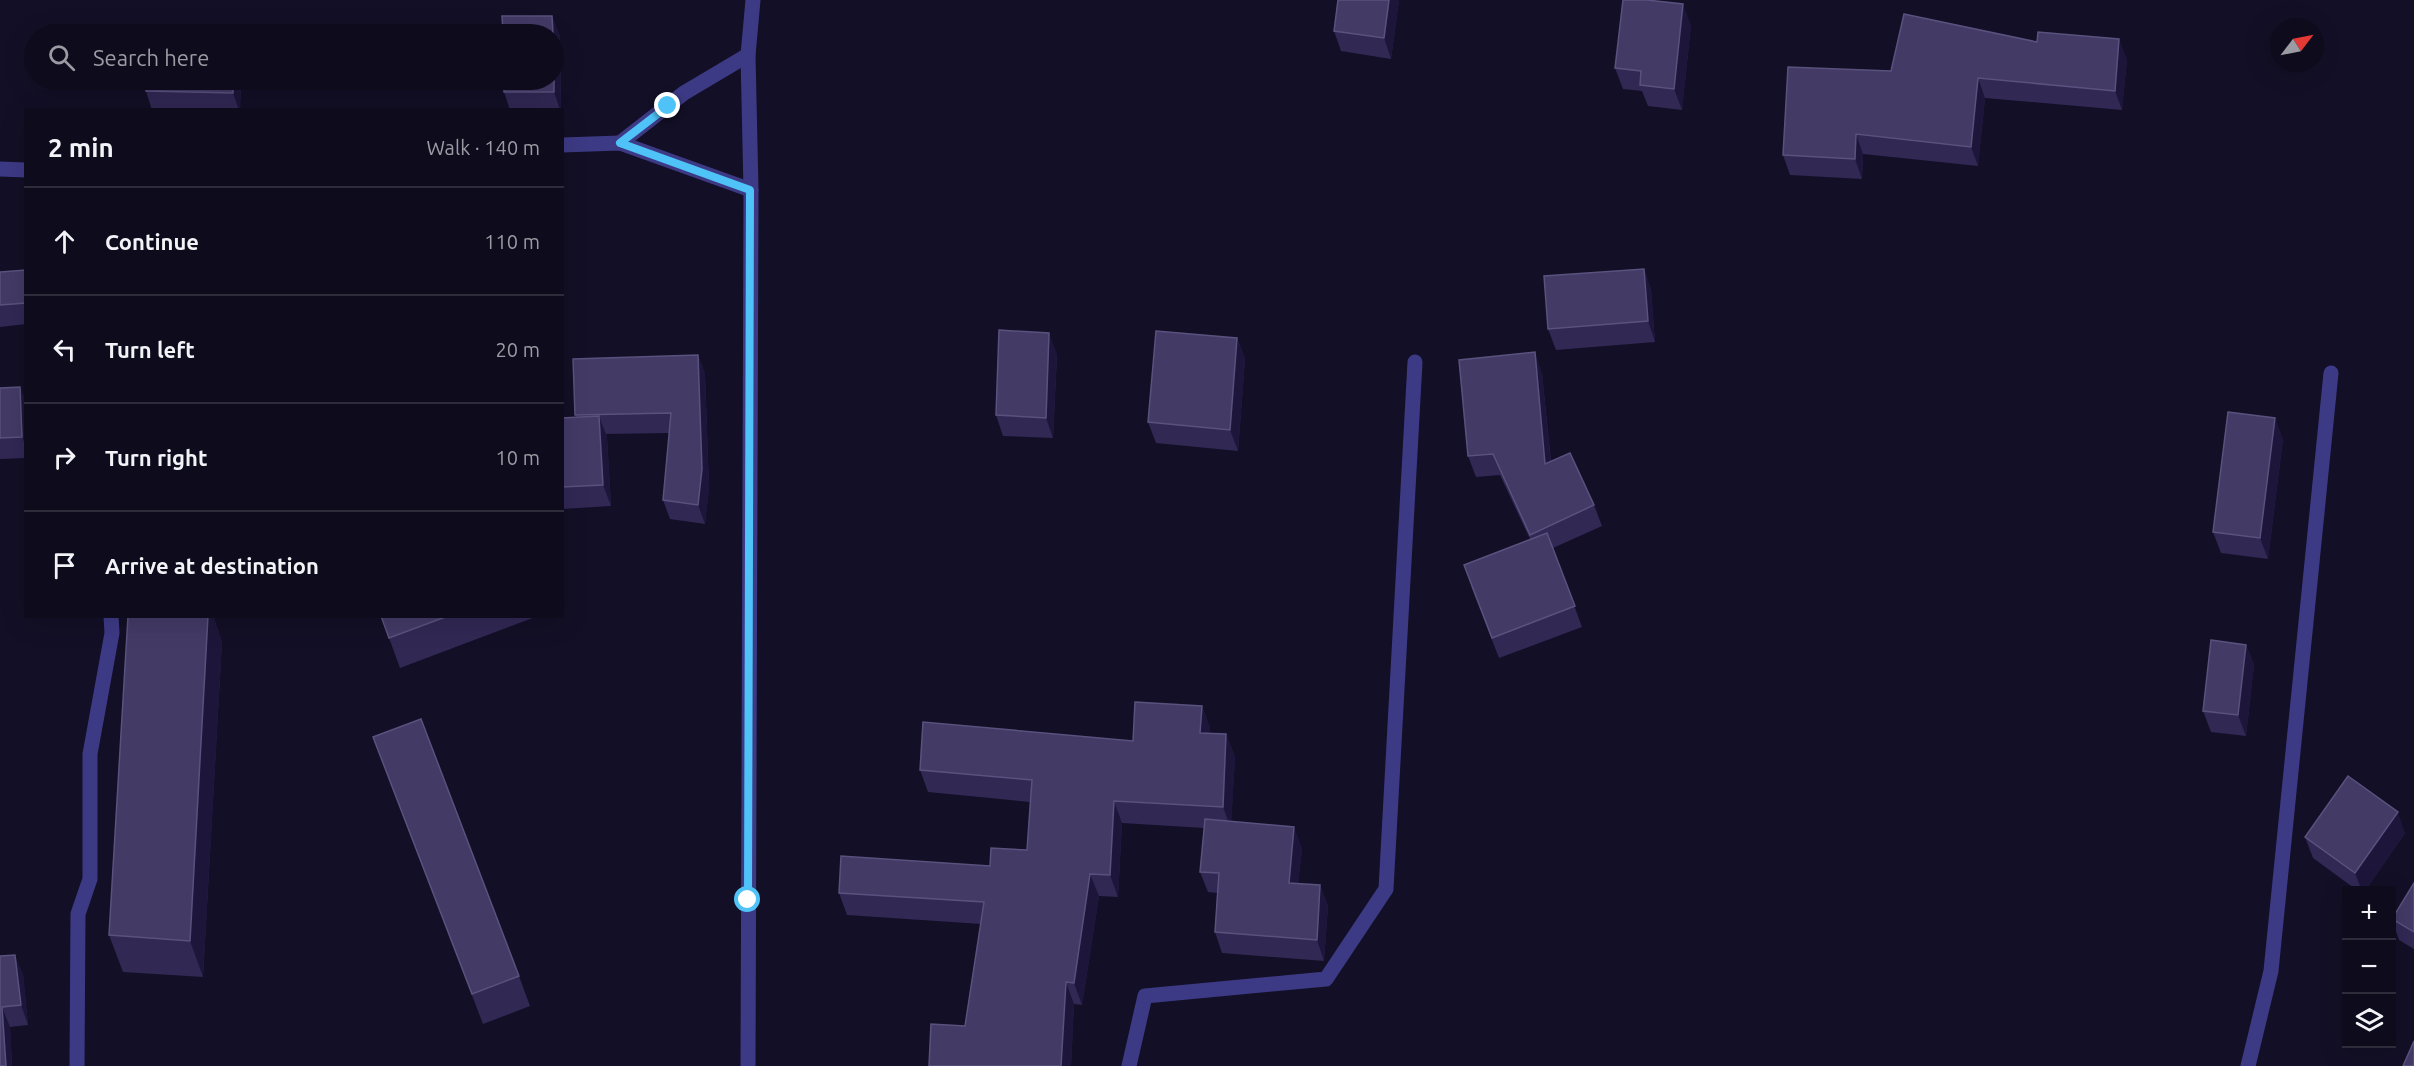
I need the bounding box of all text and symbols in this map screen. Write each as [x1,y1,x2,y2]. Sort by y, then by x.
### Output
north arrow [2270,18,2324,72]
search box [24,24,564,90]
icon: search [45,41,78,74]
text: Search here [93,45,209,70]
route end [654,92,680,118]
text: 2 min [48,133,114,162]
text: Walk · 140 m [427,136,540,159]
icon: ahead [48,225,81,258]
text: Continue [105,229,199,254]
text: 110 m [484,230,540,253]
icon: left [48,333,81,366]
text: Turn left [105,337,195,362]
text: 20 m [496,338,540,361]
icon: right [48,441,81,474]
text: Turn right [105,445,207,470]
text: 10 m [496,446,540,469]
icon: arrive [48,549,81,582]
text: Arrive at destination [105,553,319,578]
route start [734,886,760,912]
map controls [2342,886,2396,1048]
button: + [2342,886,2396,940]
button: − [2342,940,2396,994]
button: layers [2342,994,2396,1048]

